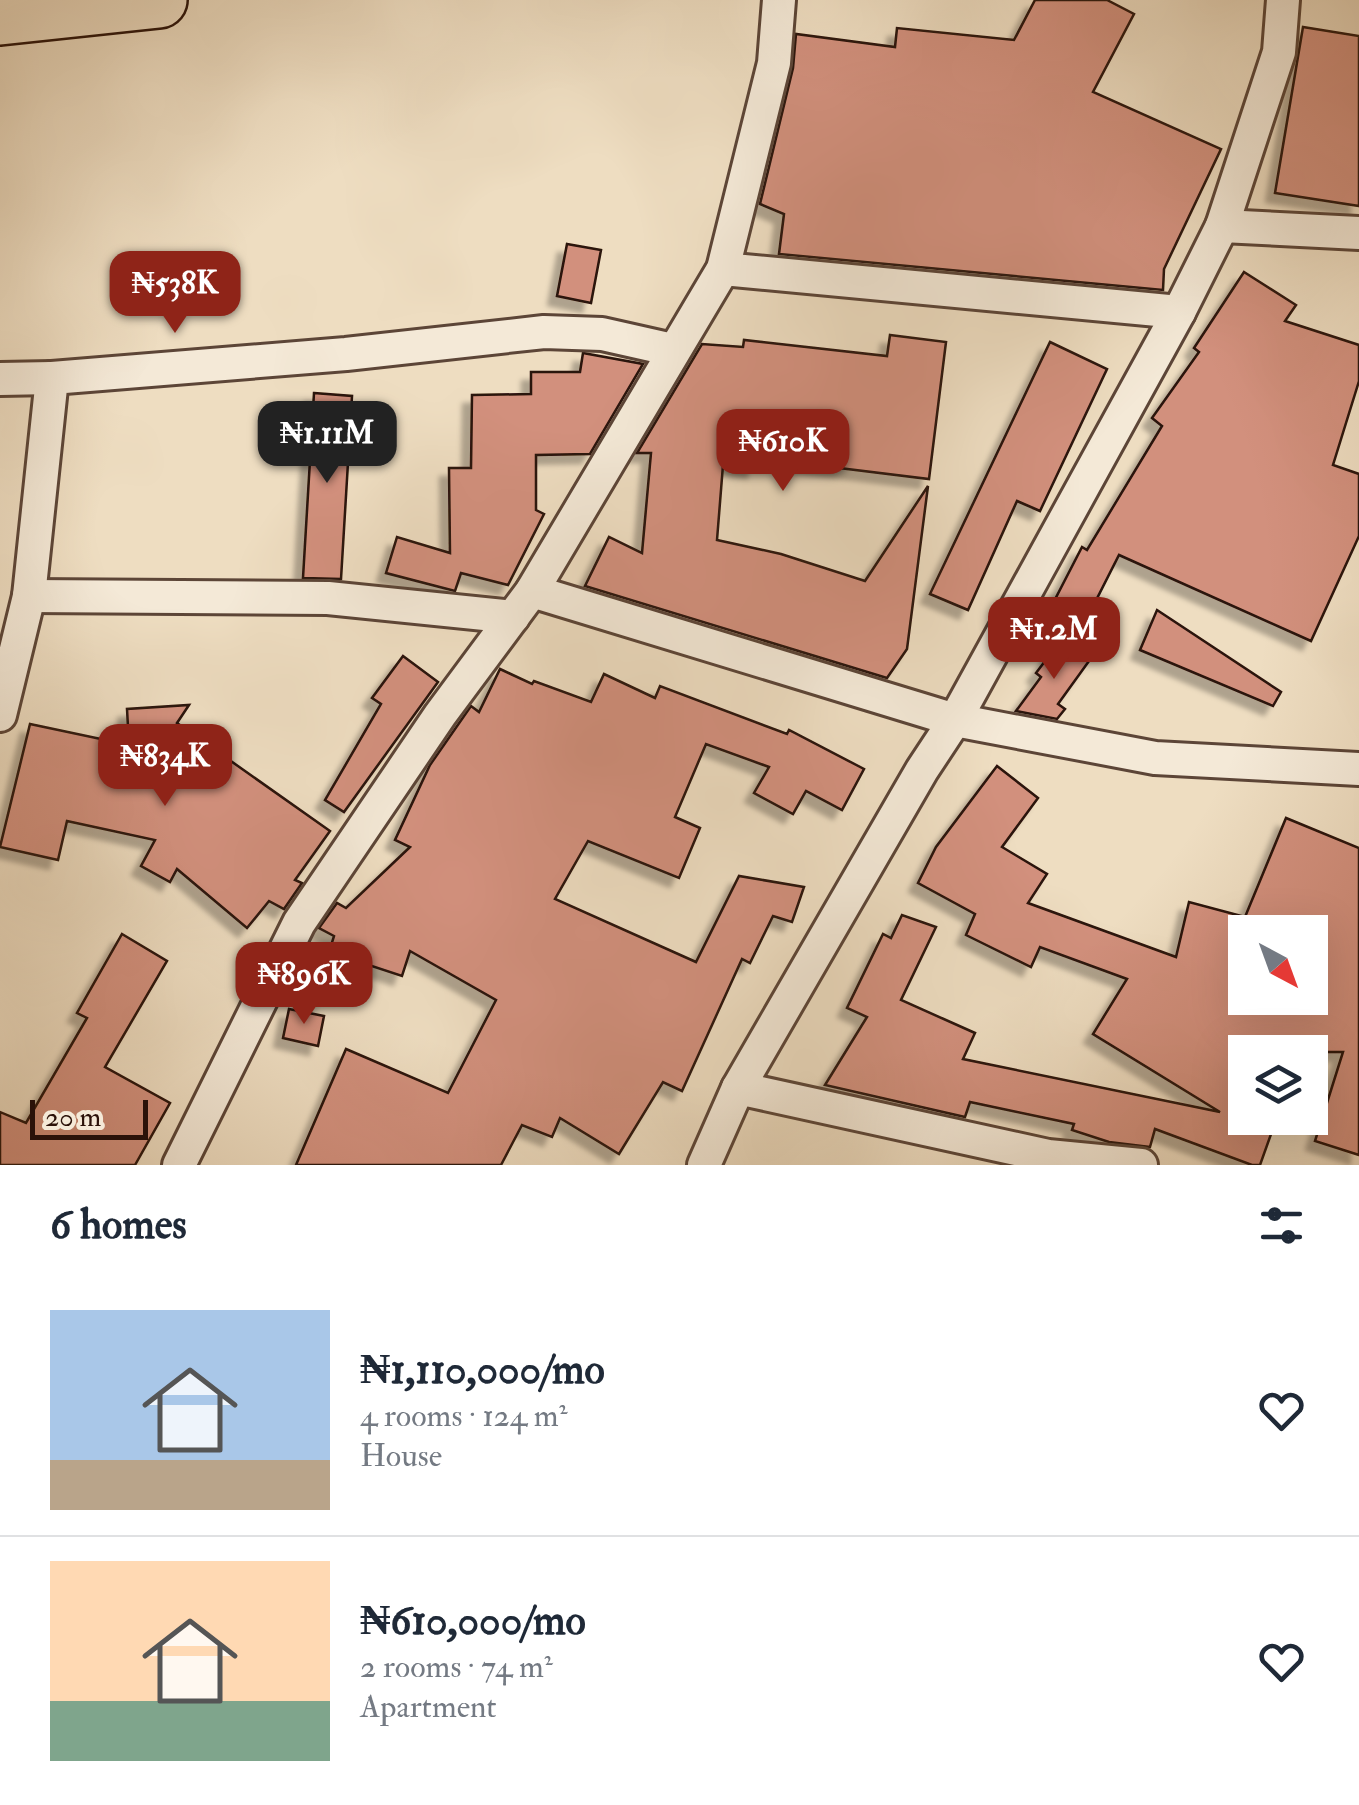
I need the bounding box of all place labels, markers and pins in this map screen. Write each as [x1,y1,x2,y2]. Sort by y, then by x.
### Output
pin: ₦538K [105,251,245,336]
pin: ₦1.11M [246,401,408,486]
pin: ₦610K [713,409,853,494]
pin: ₦1.2M [984,597,1124,682]
pin: ₦834K [95,724,235,809]
pin: ₦896K [234,942,374,1027]

